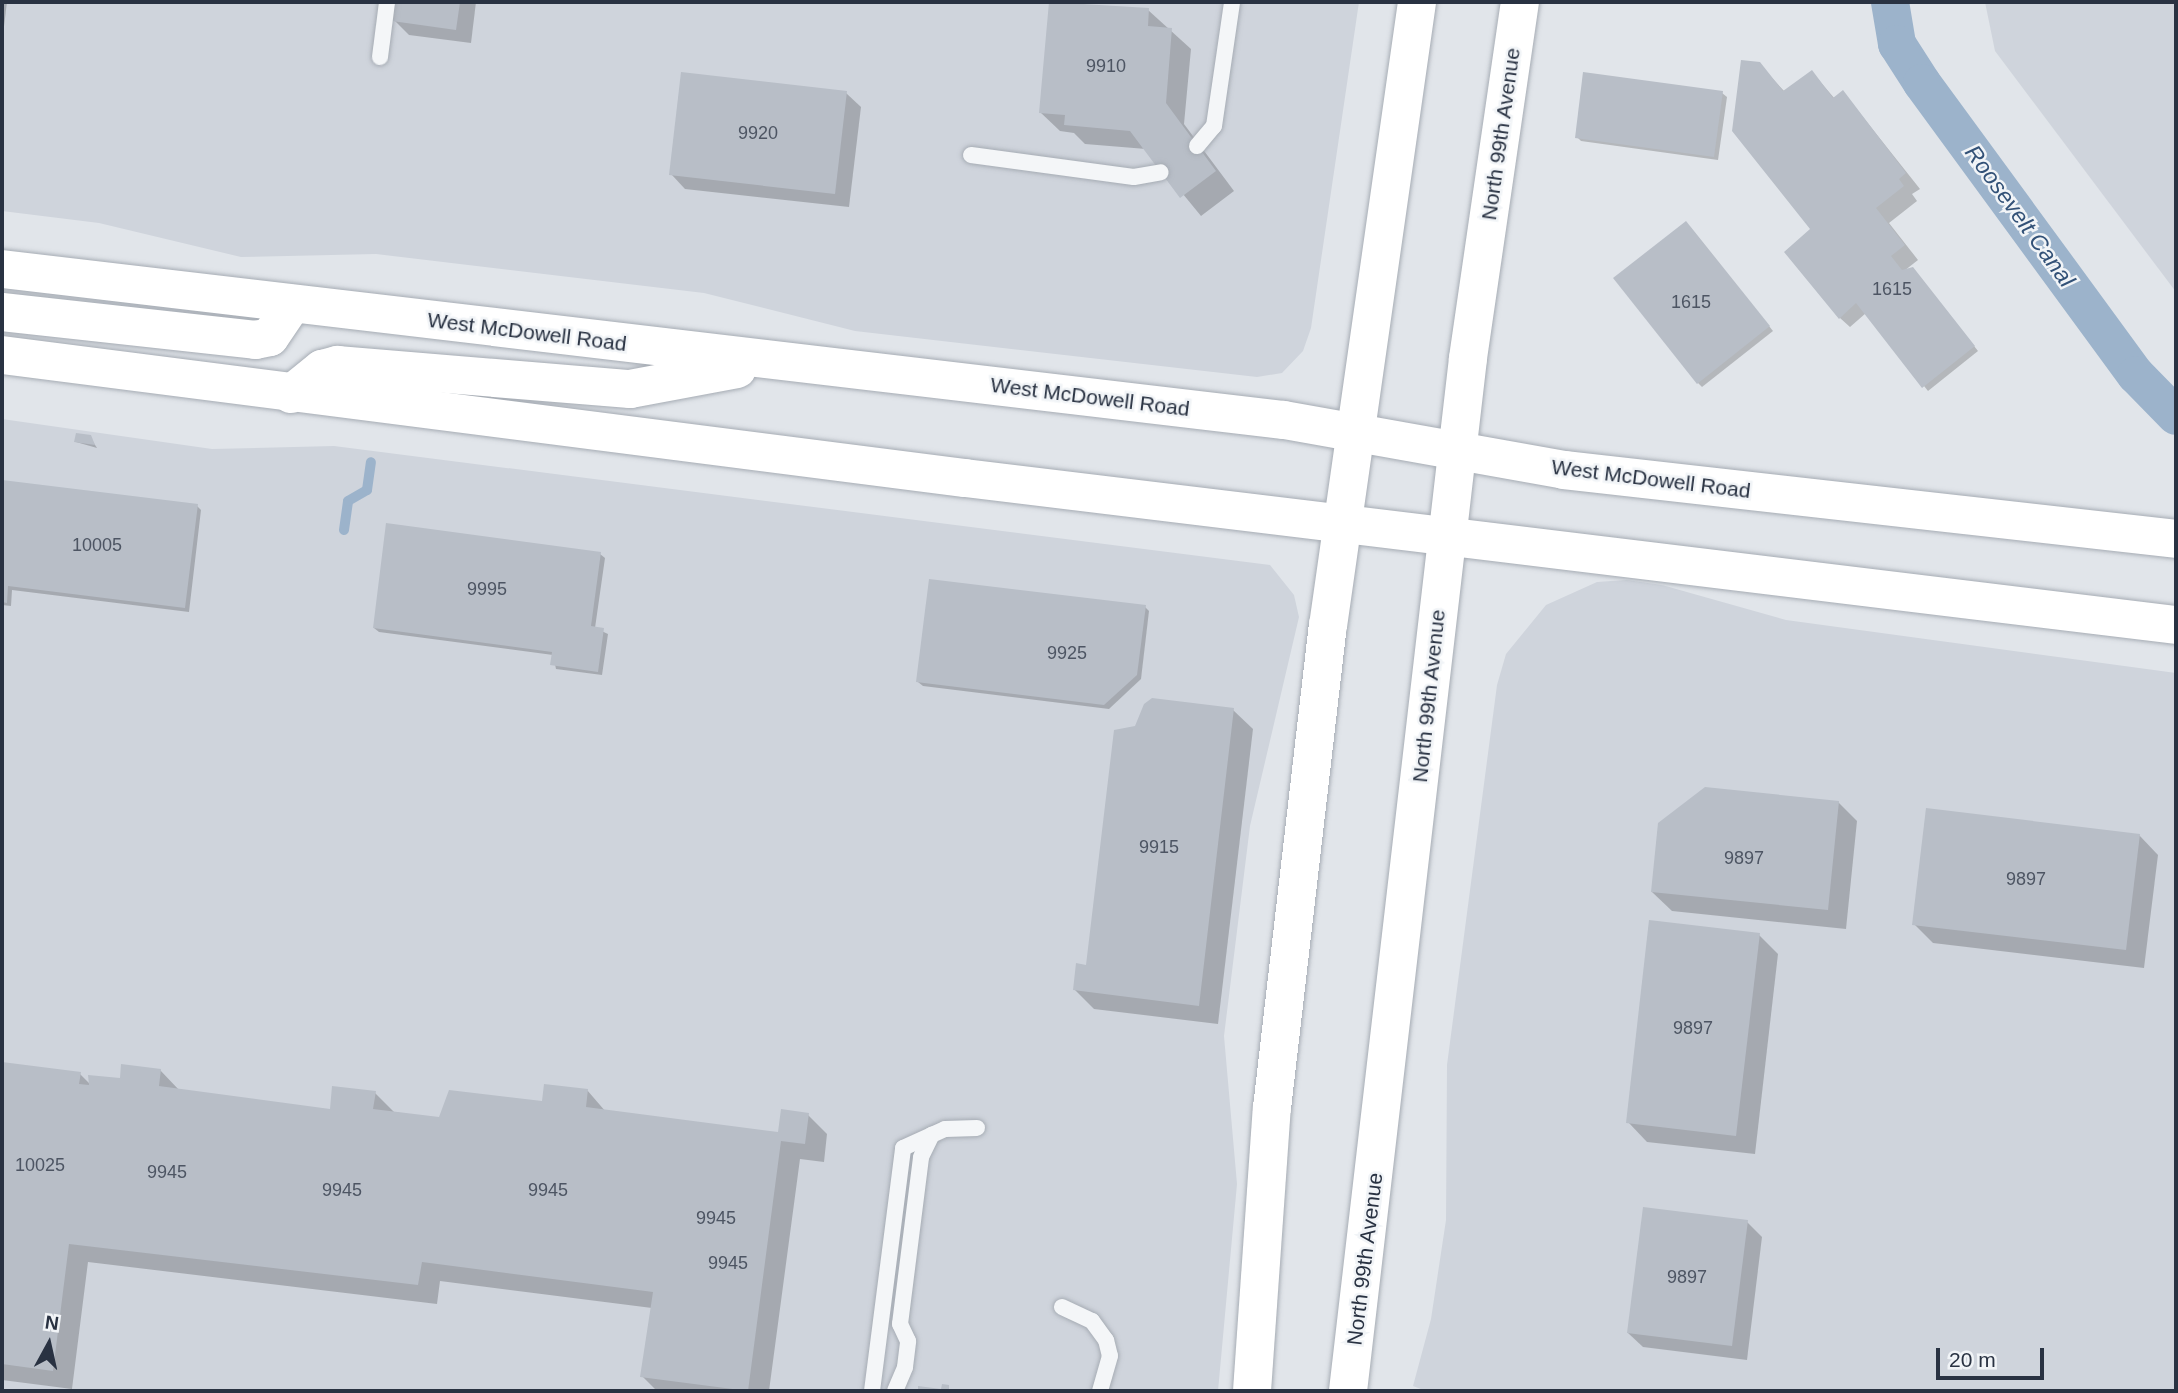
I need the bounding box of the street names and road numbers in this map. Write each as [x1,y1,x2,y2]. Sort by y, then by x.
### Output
street label: North 99th Avenue [1476,46,1526,222]
street label: West McDowell Road [426,307,628,357]
street label: West McDowell Road [989,372,1191,422]
street label: West McDowell Road [1550,454,1752,504]
street label: North 99th Avenue [1407,608,1451,784]
street label: North 99th Avenue [1342,1171,1388,1347]

